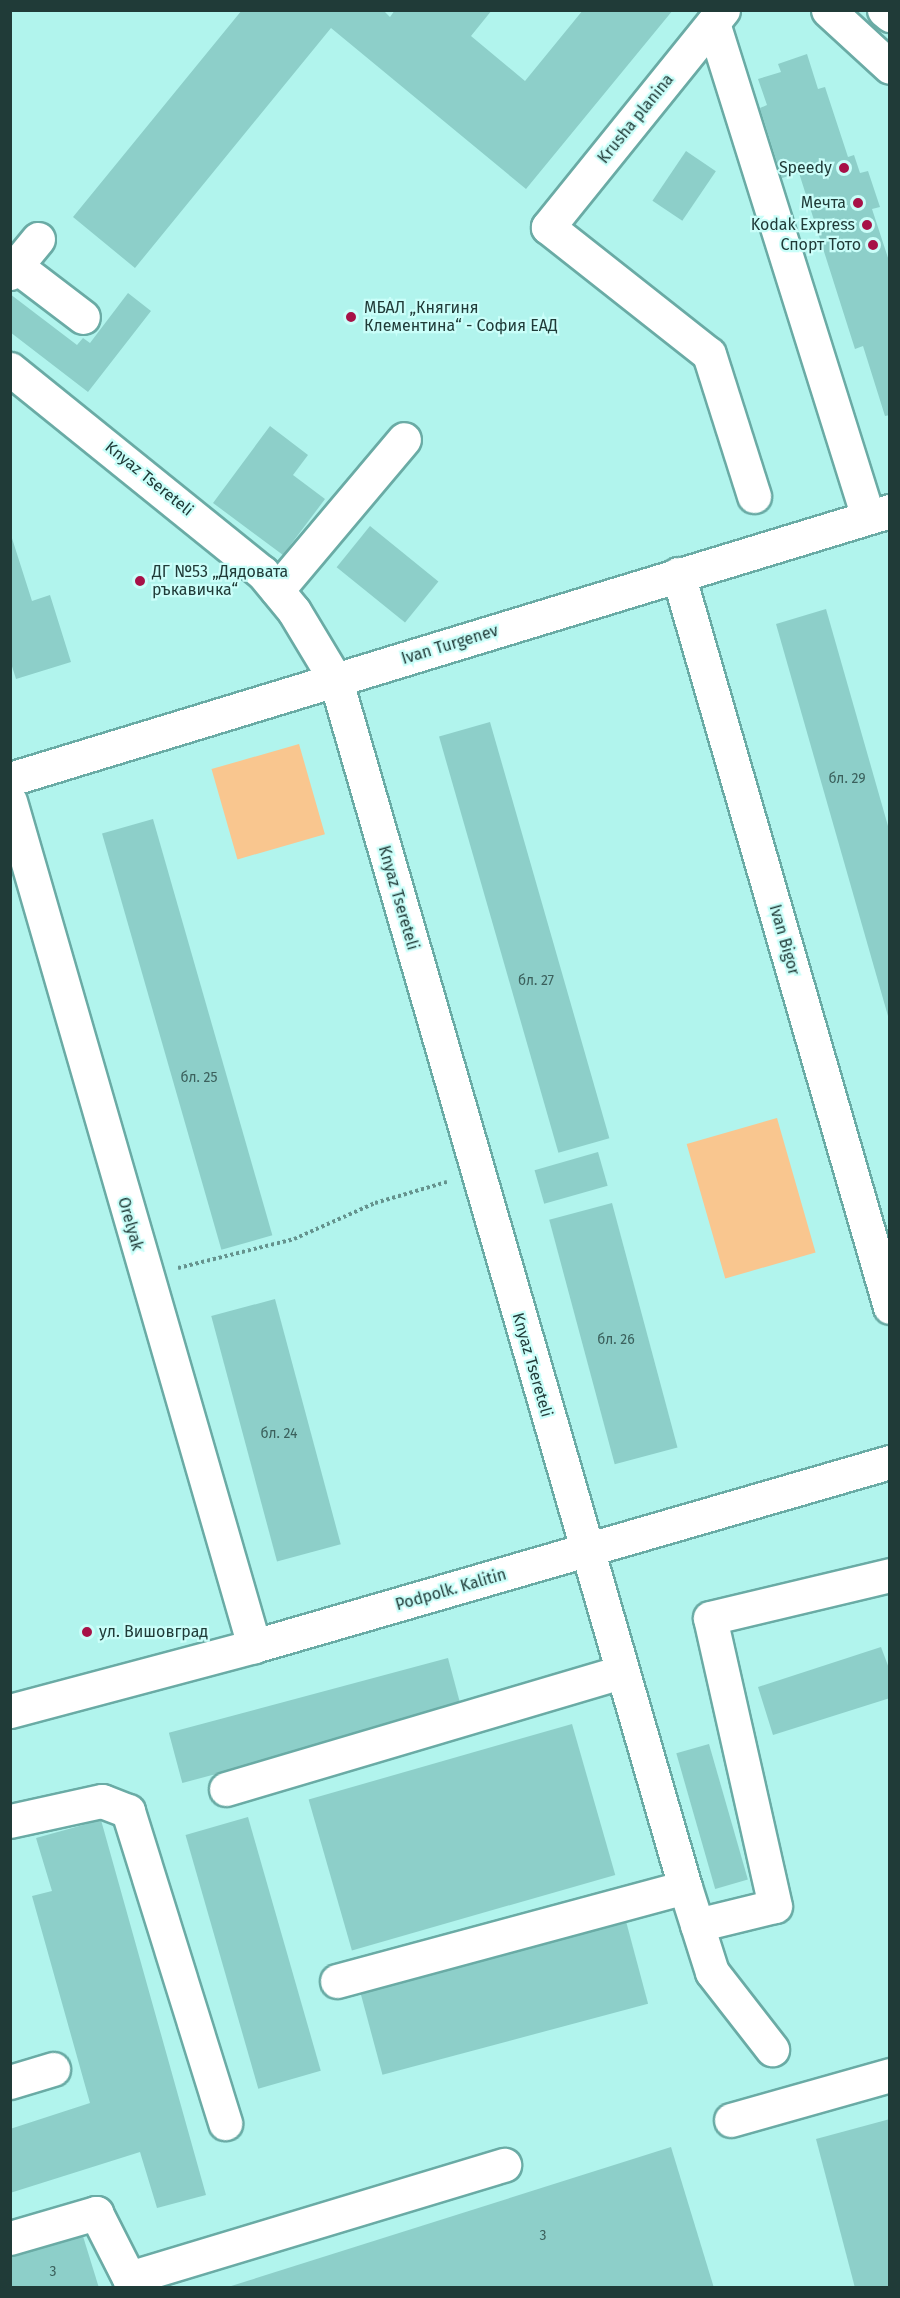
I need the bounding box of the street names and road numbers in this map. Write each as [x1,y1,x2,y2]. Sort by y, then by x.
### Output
street label: Krusha planina [594,70,678,168]
street label: Knyaz Tsereteli [101,438,197,520]
street label: Ivan Turgenev [399,621,501,669]
street label: Knyaz Tsereteli [374,844,422,952]
street label: Ivan Bigor [765,903,803,977]
street label: Orelyak [113,1195,147,1253]
street label: Knyaz Tsereteli [508,1311,556,1419]
street label: Podpolk. Kalitin [393,1565,509,1615]

